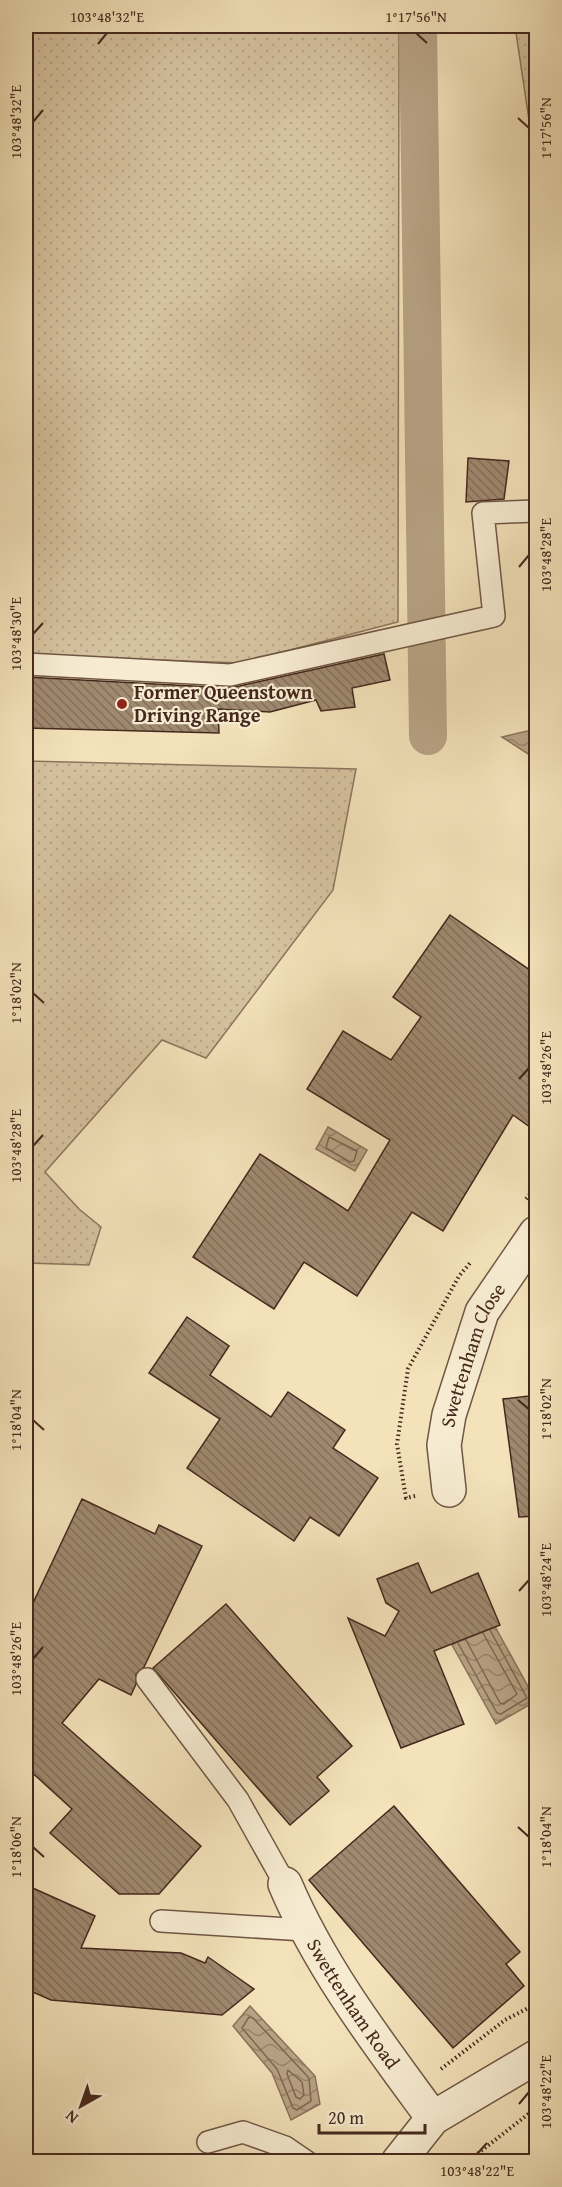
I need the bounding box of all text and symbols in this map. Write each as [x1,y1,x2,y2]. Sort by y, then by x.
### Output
text: 103°48'32"E [70,6,144,27]
text: 1°17'56"N [385,6,447,27]
text: 103°48'32"E [5,85,26,159]
text: 1°17'56"N [535,97,556,159]
text: 103°48'28"E [535,518,556,592]
text: 103°48'30"E [5,597,26,671]
place label: Former Queenstown Driving Range [134,677,312,729]
marker: Former Queenstown Driving Range [115,697,129,711]
text: 1°18'02"N [5,962,26,1024]
text: 103°48'26"E [535,1031,556,1105]
text: 103°48'28"E [5,1109,26,1183]
street label: Swettenham Close [432,1276,512,1429]
text: 1°18'02"N [535,1378,556,1440]
text: 1°18'04"N [5,1389,26,1451]
text: 103°48'24"E [535,1543,556,1617]
text: 103°48'26"E [5,1622,26,1696]
text: 1°18'04"N [535,1806,556,1868]
text: 1°18'06"N [5,1816,26,1878]
street label: Swettenham Road [300,1933,407,2075]
text: 103°48'22"E [535,2055,556,2129]
north arrow [51,2076,111,2136]
scale bar [319,2097,426,2135]
text: 20 m [328,2104,364,2131]
text: N [59,2105,83,2130]
text: 103°48'22"E [440,2160,514,2181]

